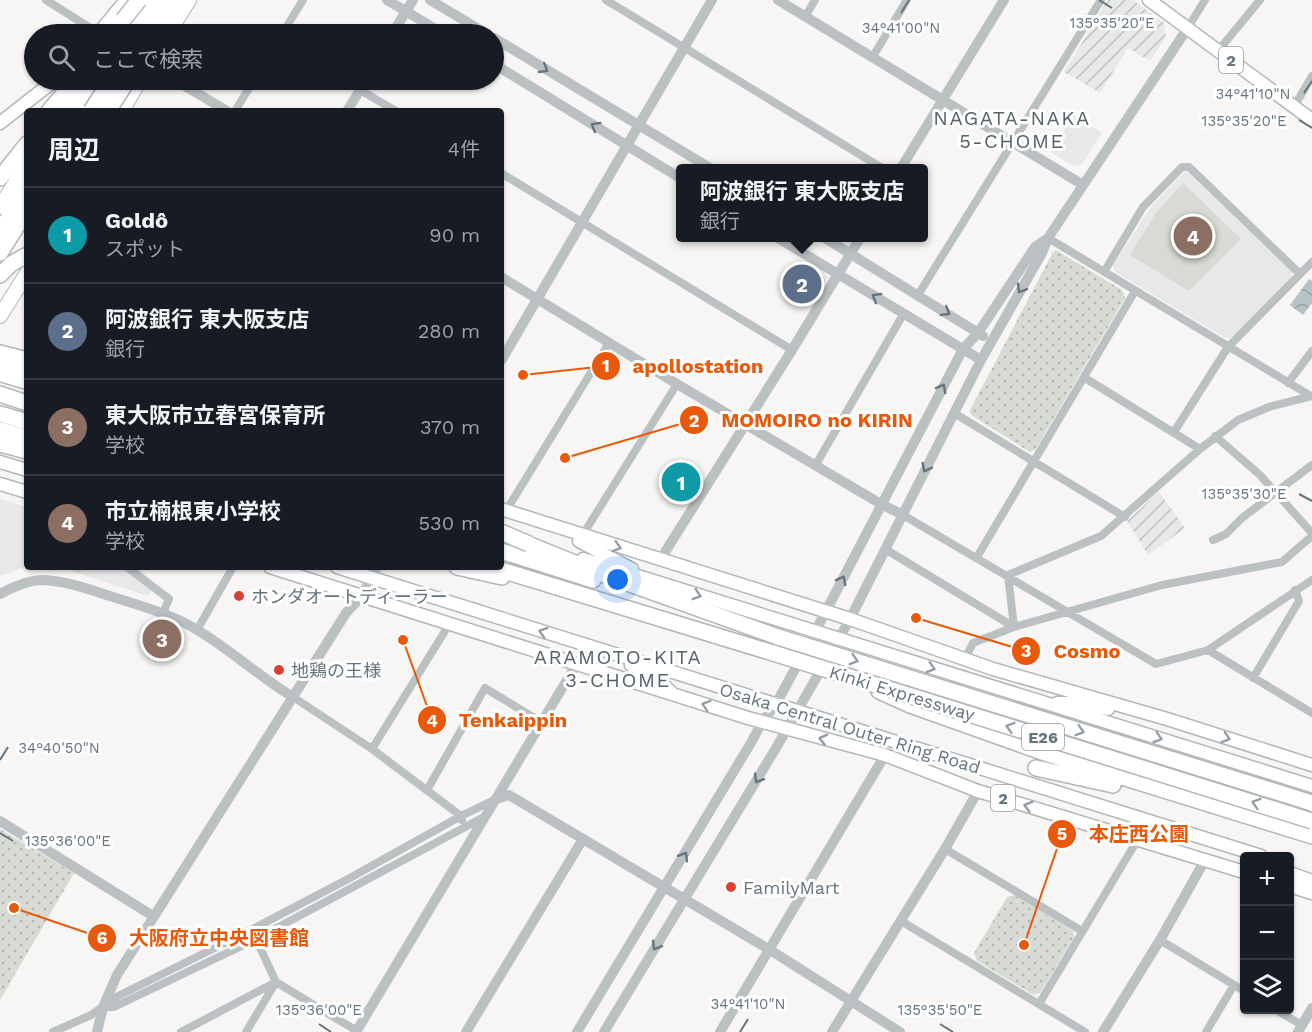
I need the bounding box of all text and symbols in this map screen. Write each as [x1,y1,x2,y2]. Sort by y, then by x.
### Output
text: 135°35'20"E [1070,14,1154,32]
text: 34°41'00"N [862,19,940,37]
search box [24,24,504,90]
icon: search [45,41,78,74]
text: ここで検索 [93,47,203,72]
road number: 2 [1219,47,1243,73]
one-way arrow [538,61,548,73]
text: 34°41'10"N [1216,85,1290,103]
district label: NAGATA-NAKA 5-CHOME [933,106,1091,153]
text: 135°35'20"E [1202,112,1286,130]
one-way arrow [591,121,601,133]
text: 周辺 [48,135,100,165]
text: 4件 [448,137,480,161]
popup [676,164,928,242]
text: 阿波銀行 東大阪支店 [700,179,904,204]
text: Goldô [105,208,168,233]
text: 銀行 [700,209,740,233]
pin: 4 [1174,214,1212,258]
text: 1 [63,223,72,247]
text: 90 m [429,223,480,247]
text: スポット [105,237,185,261]
pin: 2 [782,262,822,306]
one-way arrow [1016,283,1028,293]
one-way arrow [872,292,882,304]
one-way arrow [940,305,950,317]
text: 阿波銀行 東大阪支店 [105,307,309,332]
text: 2 [62,319,73,343]
text: 280 m [418,319,480,343]
text: 銀行 [105,337,145,361]
callout: apollostation [591,347,776,385]
text: apollostation [633,354,763,378]
text: 1 [602,355,610,376]
one-way arrow [935,384,946,395]
callout: MOMOIRO no KIRIN [679,401,925,439]
text: 東大阪市立春宮保育所 [105,403,325,428]
text: MOMOIRO no KIRIN [721,408,913,432]
text: 2 [689,410,699,431]
text: 3 [62,415,73,439]
text: 370 m [420,415,480,439]
text: 学校 [105,433,145,457]
pin: 1 [662,460,700,504]
one-way arrow [922,461,933,472]
text: 135°35'30"E [1202,485,1286,503]
text: 市立楠根東小学校 [105,499,281,524]
text: 4 [61,511,74,535]
text: 530 m [418,511,480,535]
text: 学校 [105,529,145,553]
one-way arrow [611,540,622,552]
your location [603,565,632,594]
one-way arrow [835,575,846,586]
place label: ホンダオートディーラー [251,586,448,607]
one-way arrow [691,588,702,600]
marker: ホンダオートディーラー [232,589,246,603]
pin: 3 [142,616,182,662]
one-way arrow [538,627,549,639]
callout: Cosmo [1011,632,1132,670]
text: Cosmo [1053,639,1121,663]
text: 3 [1021,640,1031,661]
district label: ARAMOTO-KITA 3-CHOME [534,645,702,692]
one-way arrow [848,653,859,665]
place label: 地鶏の王様 [291,660,381,681]
street label: Kinki Expressway [827,661,978,725]
one-way arrow [925,661,936,673]
marker: 地鶏の王様 [272,663,286,677]
street label: Osaka Central Outer Ring Road [717,678,983,778]
one-way arrow [701,700,712,712]
callout: Tenkaippin [417,701,579,739]
text: Tenkaippin [459,708,567,732]
text: 4 [426,710,438,731]
one-way arrow [1005,721,1016,734]
road number: E26 [1022,724,1064,750]
one-way arrow [1074,724,1085,736]
one-way arrow [1152,731,1163,743]
one-way arrow [1220,731,1231,743]
one-way arrow [818,734,829,746]
text: 34°40'50"N [18,739,100,757]
one-way arrow [753,773,765,783]
road number: 2 [991,785,1015,811]
one-way arrow [1251,798,1262,811]
one-way arrow [1023,801,1034,813]
callout: 本庄西公園 [1047,815,1201,853]
text: 本庄西公園 [1089,822,1189,846]
text: 5 [1057,823,1067,844]
text: 135°36'00"E [25,832,111,850]
one-way arrow [676,852,688,862]
map controls [1240,852,1294,1014]
button: + [1240,852,1294,906]
place label: FamilyMart [743,877,840,898]
marker: FamilyMart [724,880,738,894]
button: − [1240,906,1294,960]
callout: 大阪府立中央図書館 [87,919,321,957]
text: 大阪府立中央図書館 [129,926,309,950]
text: 6 [96,927,108,948]
one-way arrow [652,940,664,950]
button: layers [1240,960,1294,1014]
text: 34°41'10"N [711,995,785,1013]
text: 135°36'00"E [276,1001,362,1019]
text: 135°35'50"E [898,1001,982,1019]

